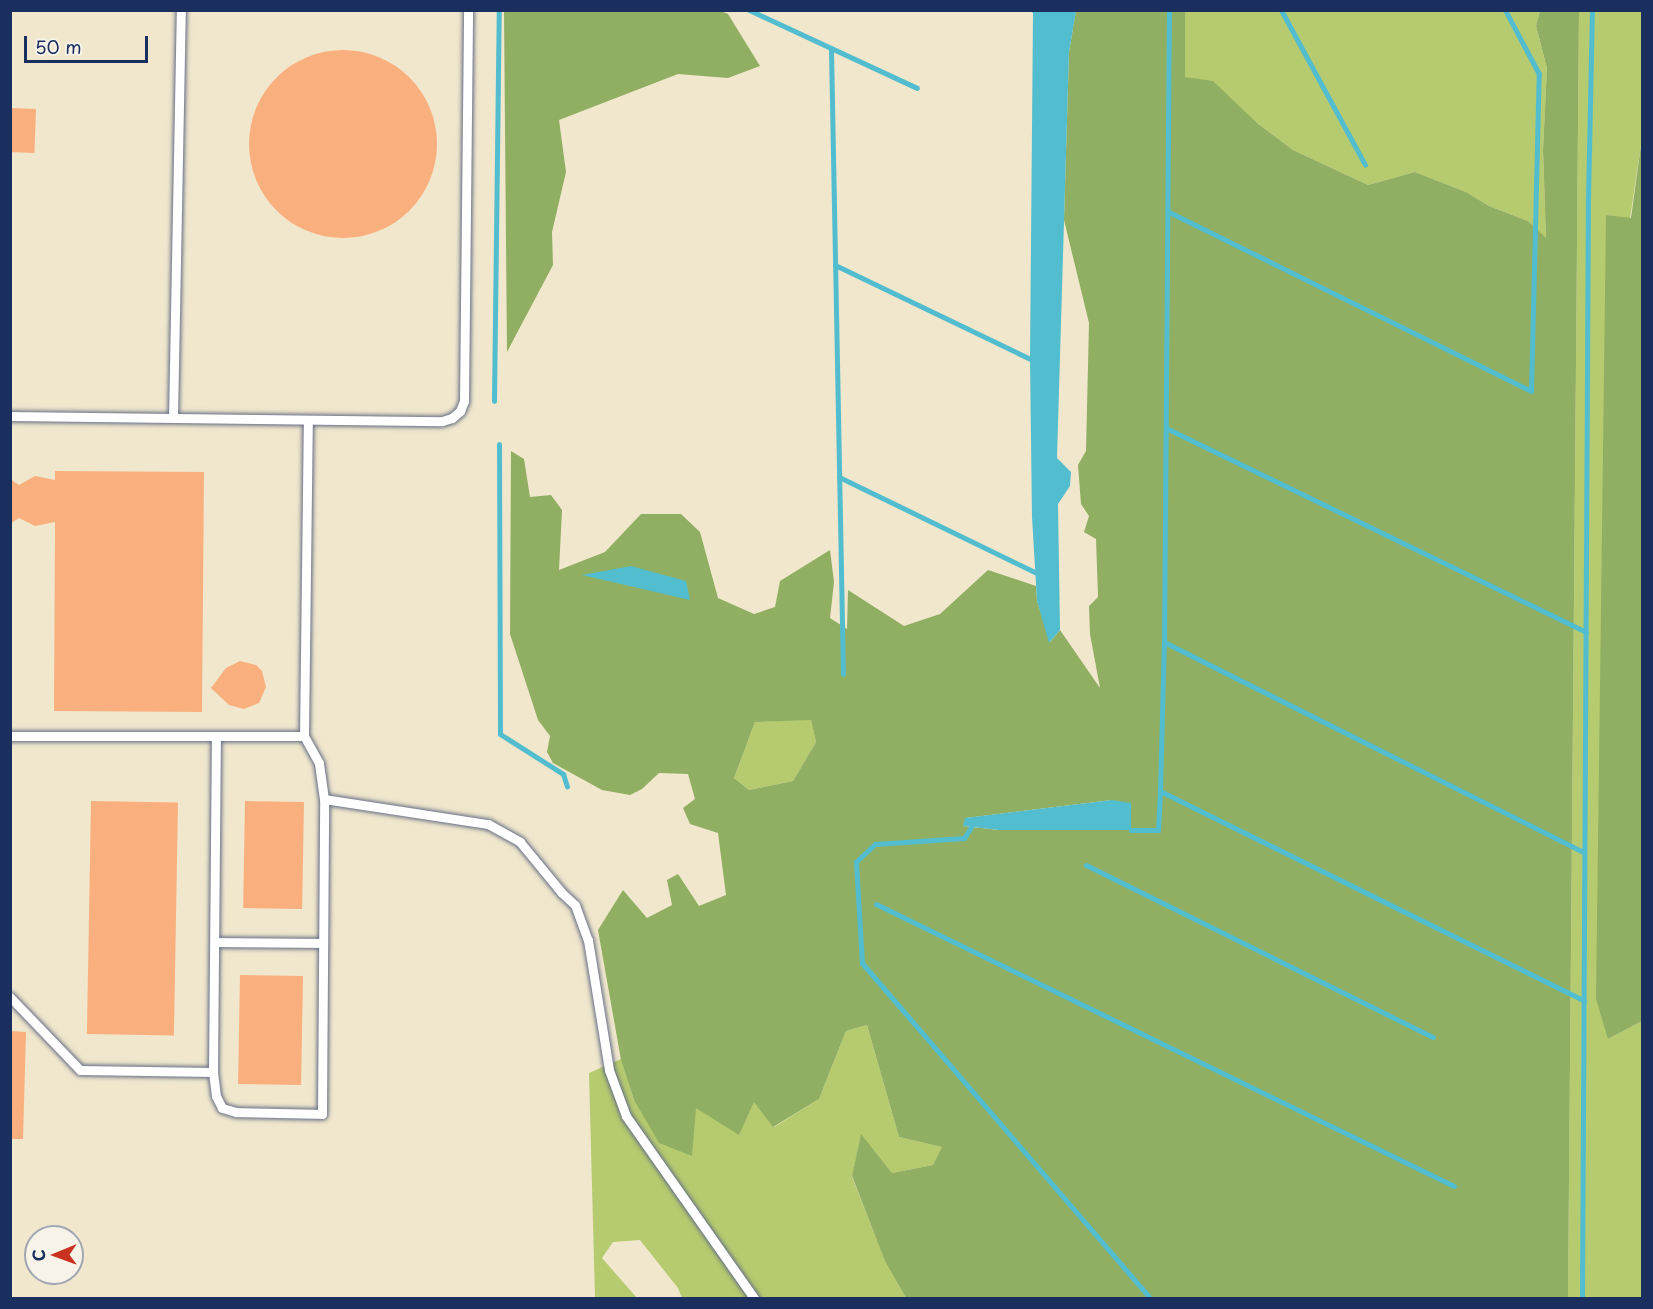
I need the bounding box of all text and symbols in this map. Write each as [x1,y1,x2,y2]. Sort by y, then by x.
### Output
scale bar [27,24,152,62]
text: 50 m [35,33,82,60]
north arrow [24,1225,84,1285]
text: С [26,1249,50,1262]

